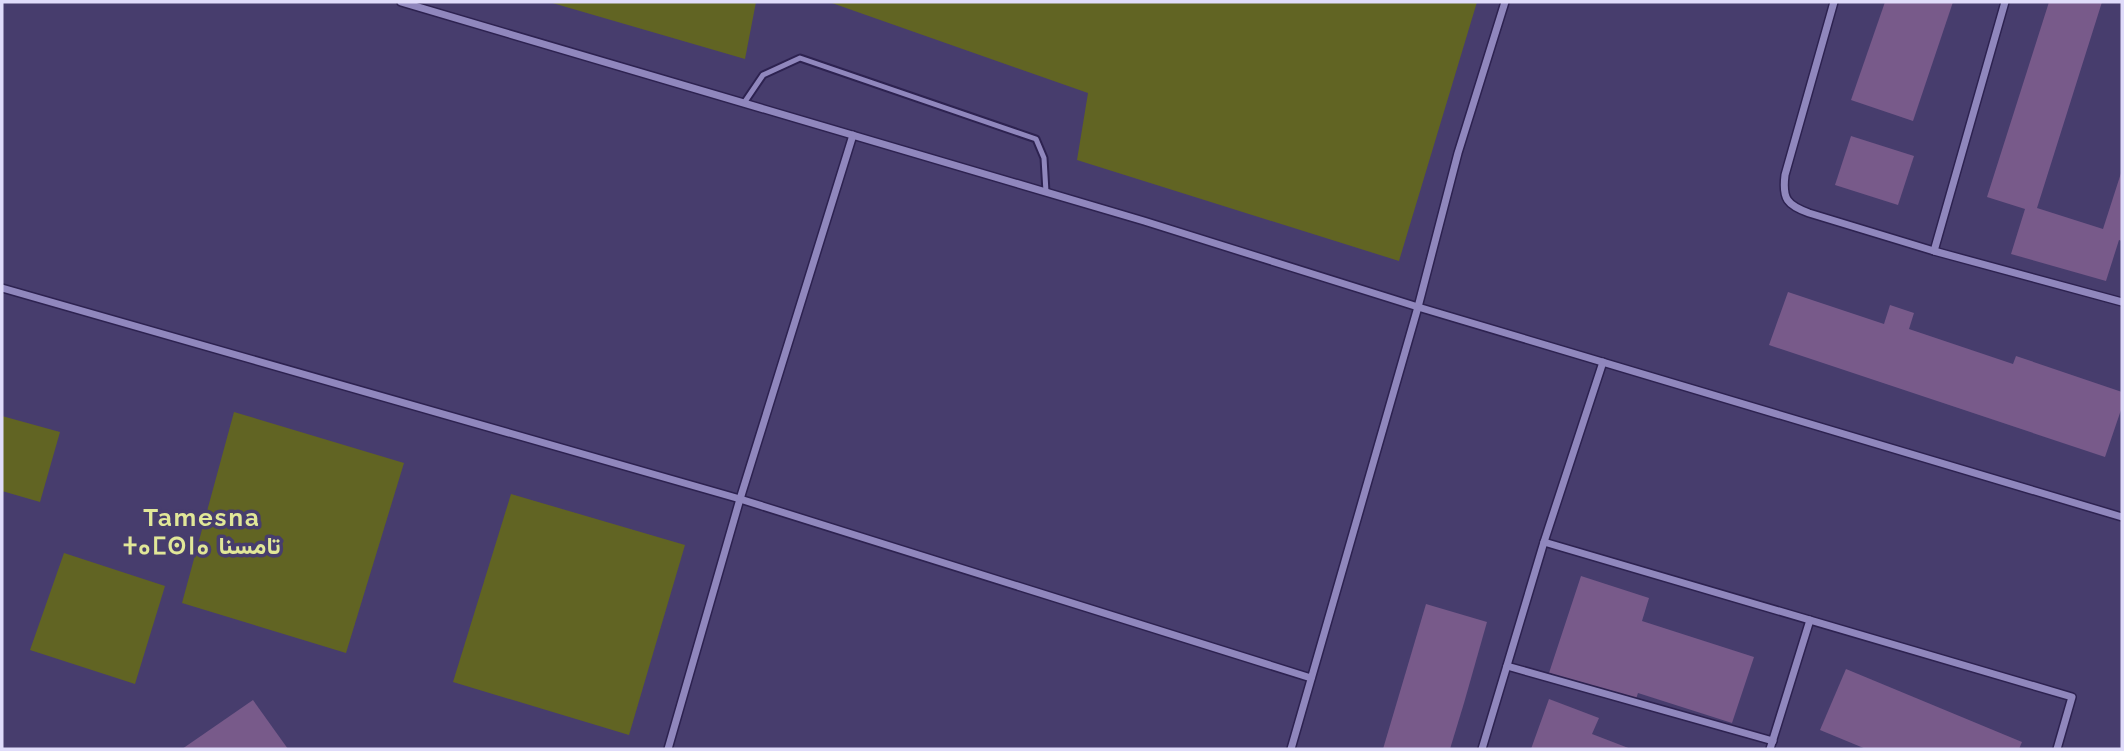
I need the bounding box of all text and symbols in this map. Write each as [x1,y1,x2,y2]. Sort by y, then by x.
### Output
district label: Tamesna ⵜⴰⵎⵙⵏⴰ تامسنا [123,503,281,560]

